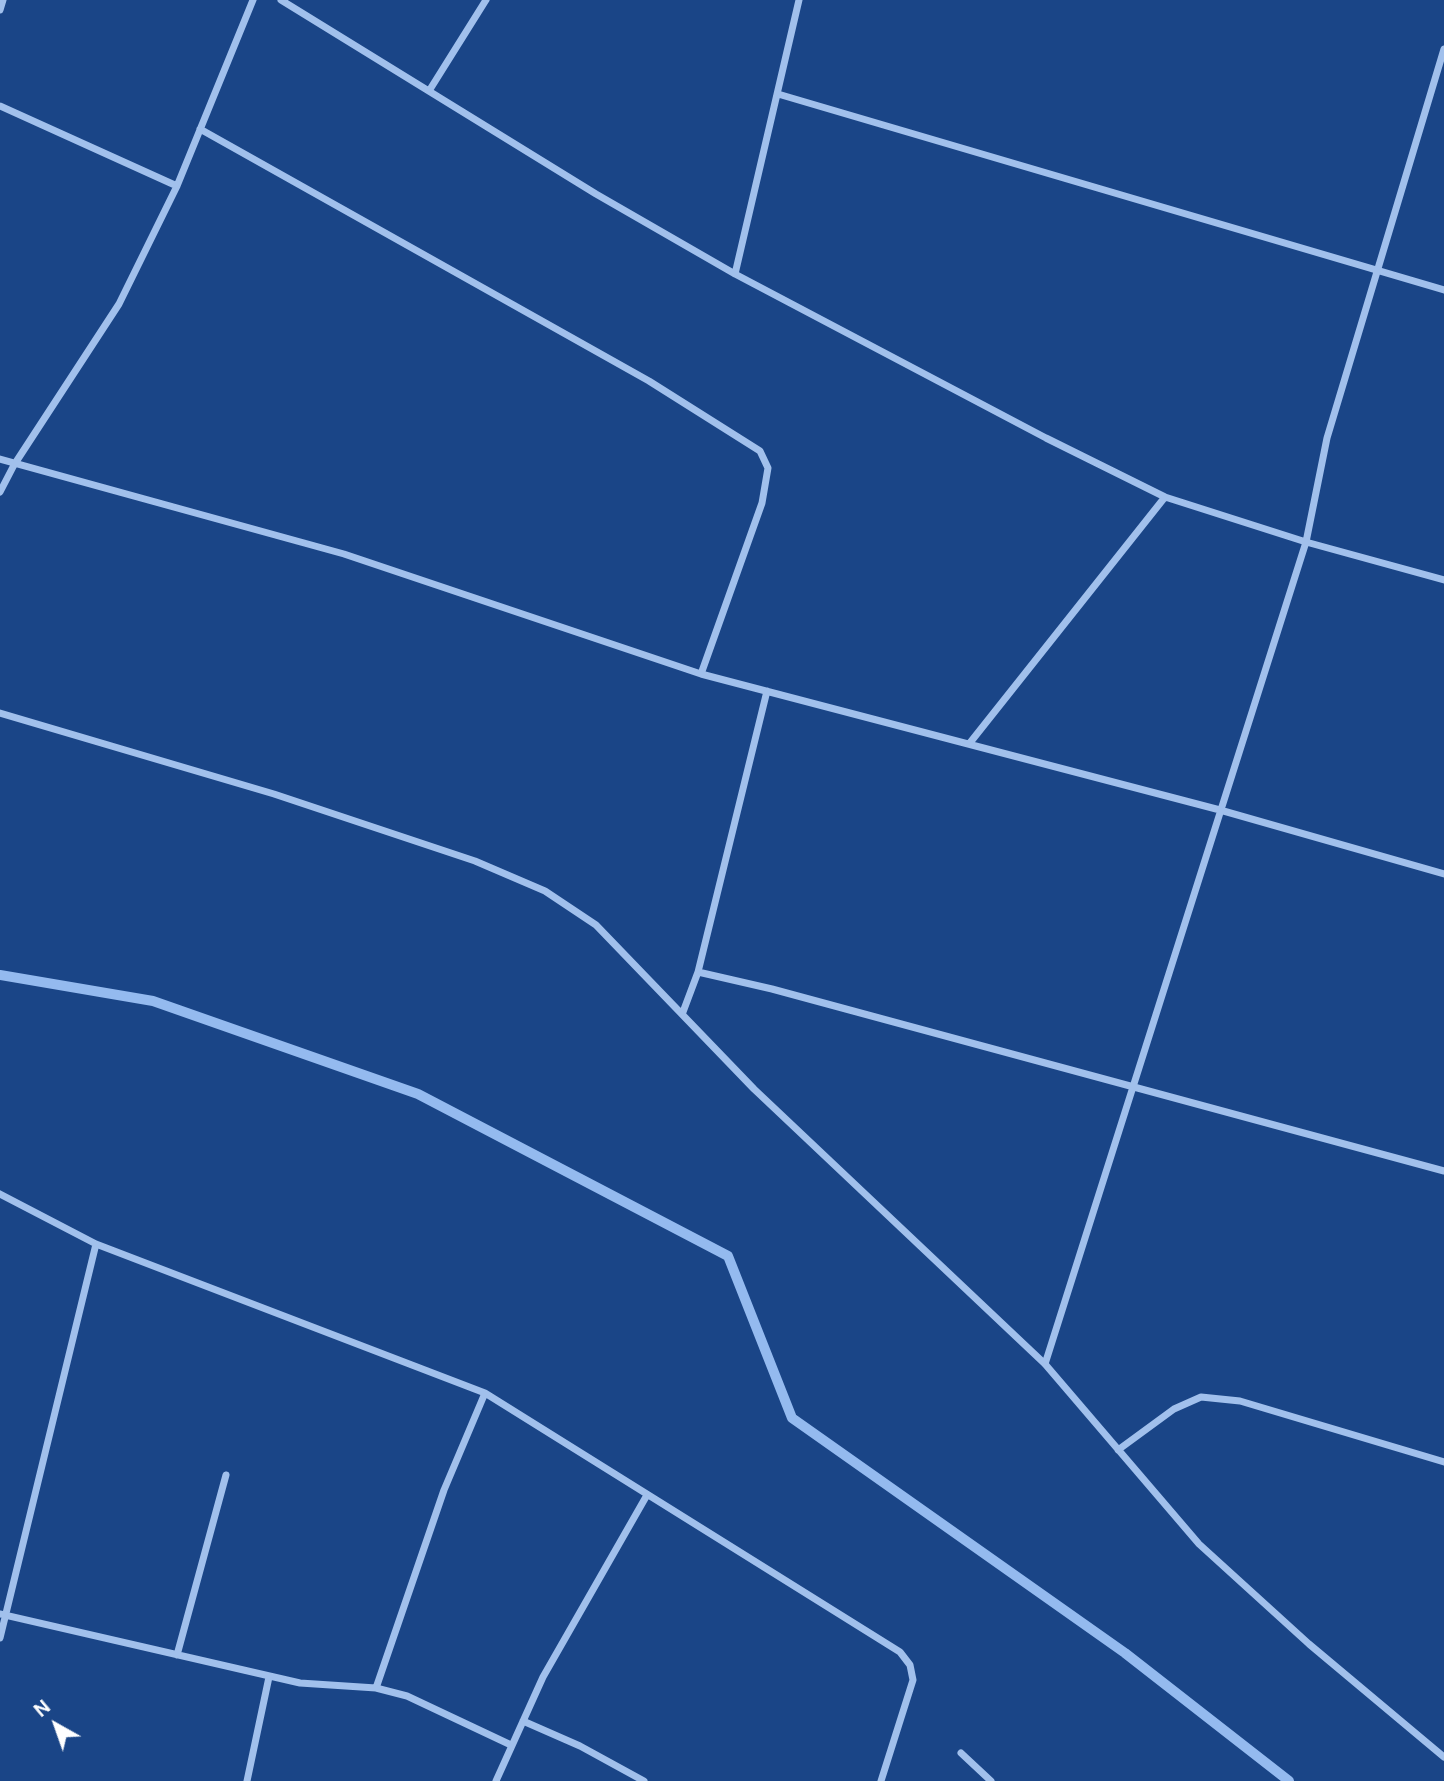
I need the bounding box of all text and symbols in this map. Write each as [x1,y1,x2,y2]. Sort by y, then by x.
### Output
north arrow [21,1690,91,1760]
text: N [29,1695,56,1723]

